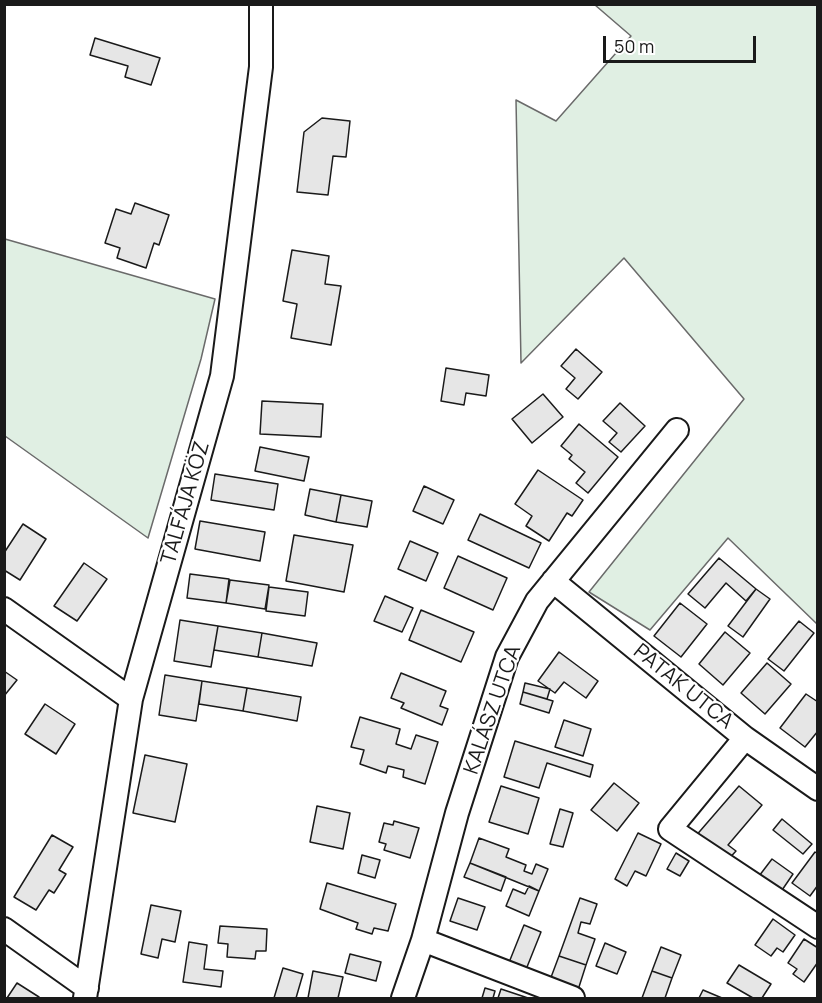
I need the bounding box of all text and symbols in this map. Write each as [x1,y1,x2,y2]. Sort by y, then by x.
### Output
scale bar [606,24,759,62]
text: 50 m [614,34,654,58]
street label: TALFÁJA KÖZ [156,439,216,567]
street label: PATAK UTCA [628,639,738,735]
street label: KALÁSZ UTCA [459,642,527,778]

